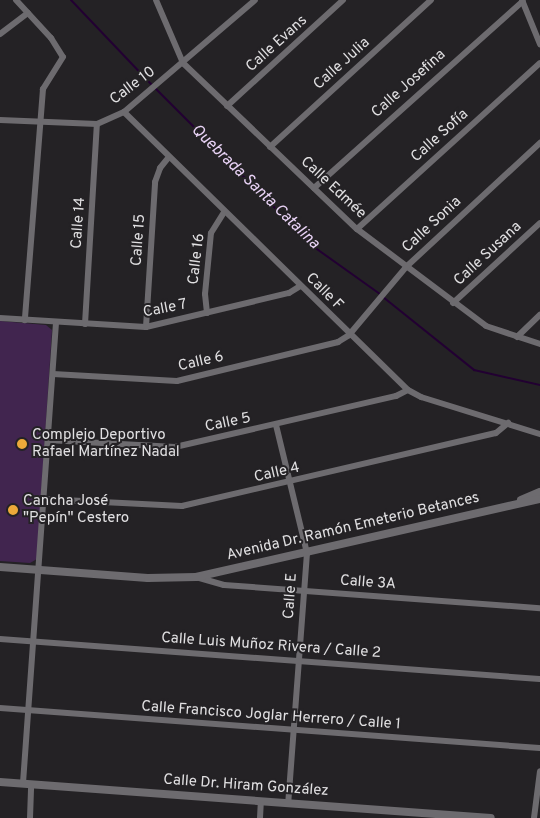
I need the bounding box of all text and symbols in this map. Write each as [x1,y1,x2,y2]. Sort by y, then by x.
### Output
street label: Calle Evans [243,12,311,76]
street label: Calle Julia [310,34,374,94]
street label: Calle Josefina [368,46,450,122]
street label: Calle 10 [107,63,159,109]
street label: Calle Sofía [408,106,472,166]
water label: Quebrada Santa Catalina [187,121,323,253]
street label: Calle Edmée [297,153,369,223]
street label: Calle Sonia [399,193,465,257]
street label: Calle 14 [68,197,90,249]
street label: Calle 15 [128,213,150,267]
street label: Calle Susana [450,218,526,290]
street label: Calle 16 [185,232,209,286]
street label: Calle F [302,270,346,314]
street label: Calle 7 [141,296,189,322]
street label: Calle 6 [177,348,225,376]
street label: Calle 5 [203,409,253,437]
place label: Complejo Deportivo Rafael Martínez Nadal [32,426,180,461]
marker: Complejo Deportivo Rafael Martínez Nadal [16,438,28,450]
street label: Calle 4 [252,459,302,487]
street label: Avenida Dr. Ramón Emeterio Betances [225,489,481,565]
place label: Cancha José "Pepín" Cestero [23,492,129,527]
marker: Cancha José "Pepín" Cestero [7,504,19,516]
street label: Calle E [280,572,302,620]
street label: Calle 3A [339,572,397,594]
street label: Calle Luis Muñoz Rivera / Calle 2 [160,629,382,663]
street label: Calle Francisco Joglar Herrero / Calle 1 [141,698,401,734]
street label: Calle Dr. Hiram González [163,771,329,801]

